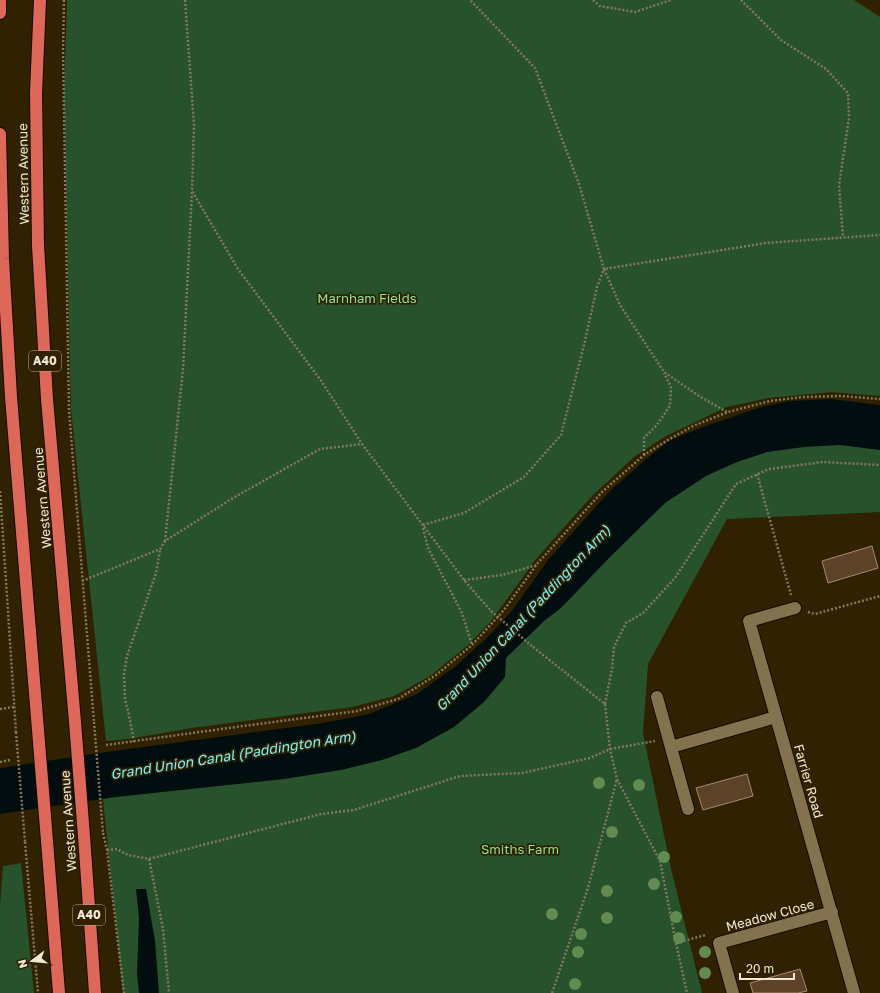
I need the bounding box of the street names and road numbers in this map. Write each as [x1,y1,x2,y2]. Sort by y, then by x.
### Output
street label: Western Avenue [14,123,32,225]
road number: A40 [29,351,61,371]
street label: Western Avenue [30,447,54,549]
street label: Farrier Road [791,742,827,820]
street label: Western Avenue [56,770,80,872]
street label: Meadow Close [724,896,816,934]
road number: A40 [73,905,105,925]

